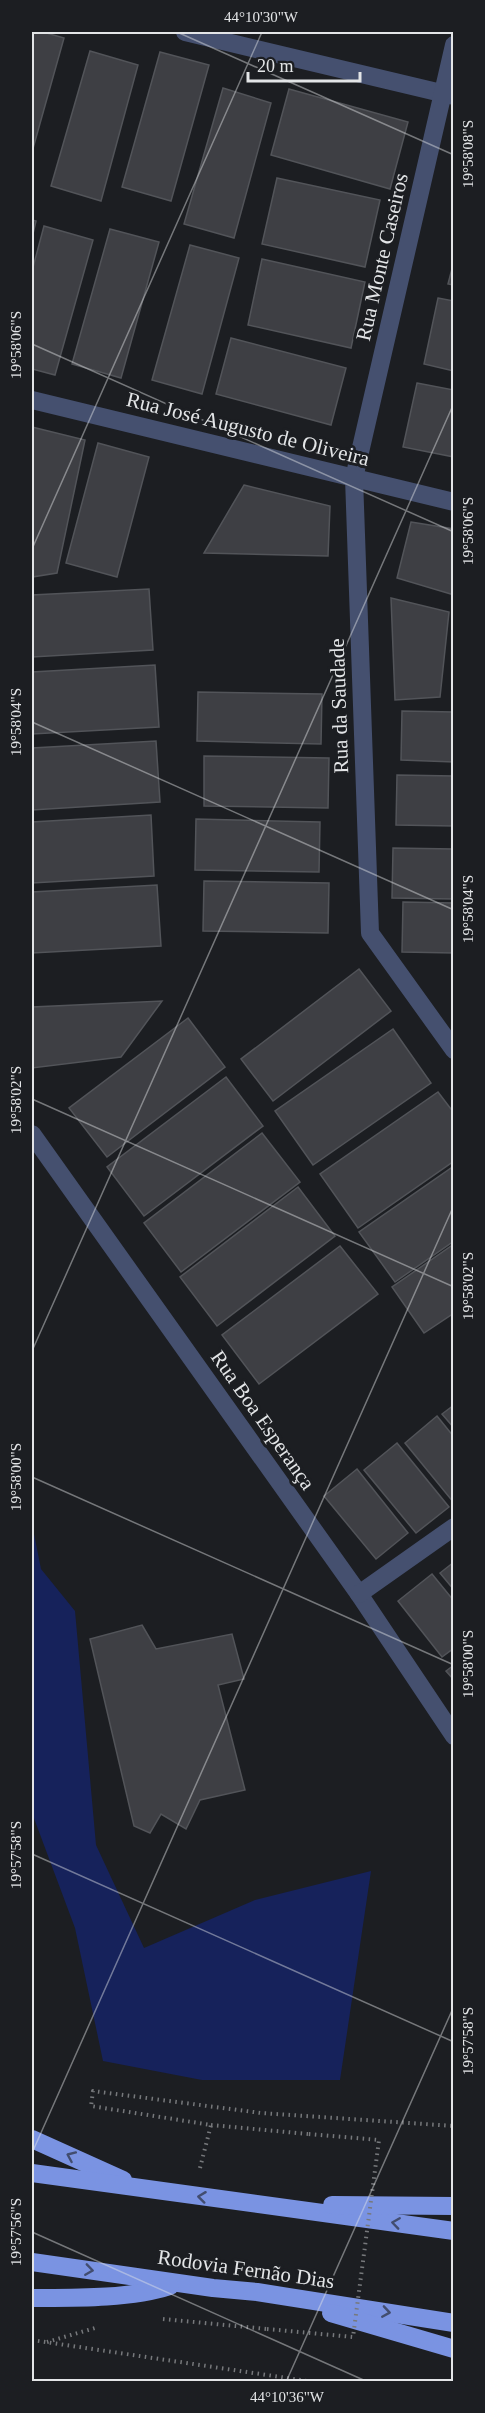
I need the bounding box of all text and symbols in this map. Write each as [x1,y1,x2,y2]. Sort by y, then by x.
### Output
text: 44°10'30"W [224,9,299,25]
scale bar [248,45,360,83]
text: 20 m [257,56,294,76]
text: 19°58'08"S [460,120,476,188]
street label: Rua Monte Caseiros [351,171,413,343]
text: 19°58'06"S [8,311,24,379]
street label: Rua José Augusto de Oliveira [124,387,373,471]
text: 19°58'06"S [460,497,476,565]
street label: Rua da Saudade [325,638,353,774]
text: 19°58'04"S [8,688,24,756]
text: 19°58'04"S [460,875,476,943]
text: 19°58'02"S [8,1066,24,1134]
text: 19°58'02"S [460,1252,476,1320]
street label: Rua Boa Esperança [206,1346,320,1495]
text: 19°58'00"S [8,1443,24,1511]
text: 19°58'00"S [460,1630,476,1698]
text: 19°57'58"S [8,1821,24,1889]
text: 19°57'58"S [460,2007,476,2075]
one-way arrow [67,2152,78,2164]
one-way arrow [198,2191,207,2203]
text: 19°57'56"S [8,2198,24,2266]
one-way arrow [391,2218,400,2230]
street label: Rodovia Fernão Dias [156,2245,336,2293]
one-way arrow [85,2264,94,2276]
one-way arrow [381,2305,391,2318]
text: 44°10'36"W [250,2389,325,2405]

